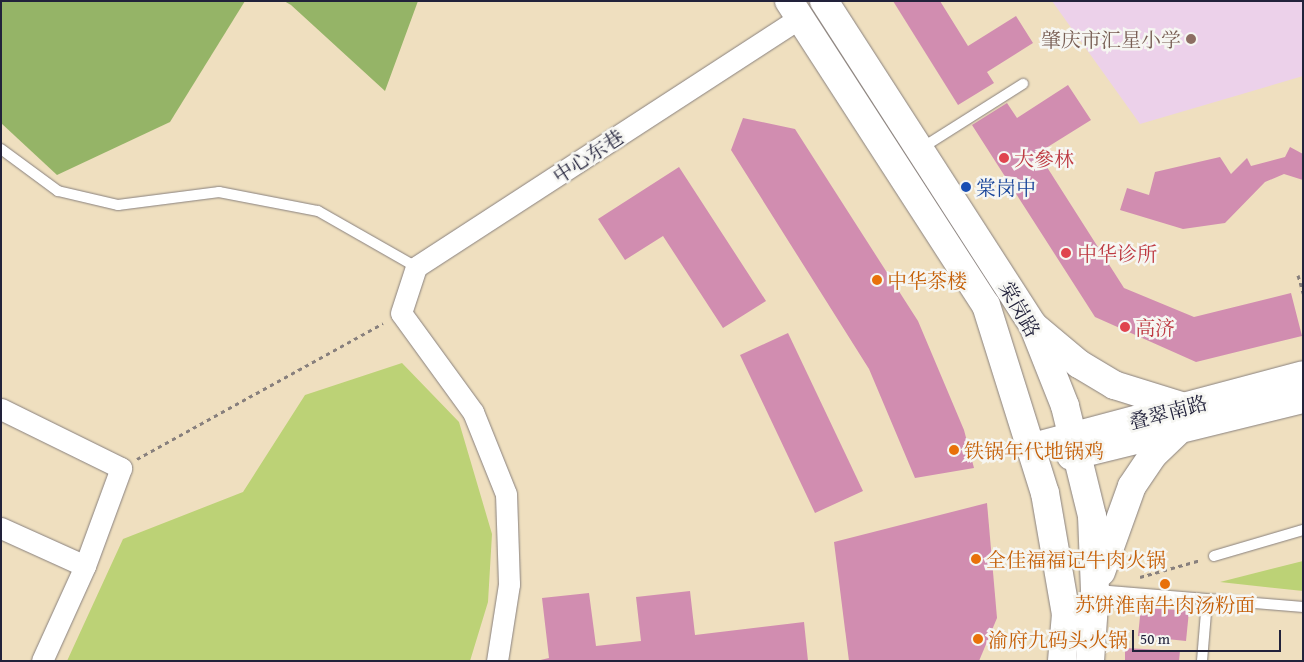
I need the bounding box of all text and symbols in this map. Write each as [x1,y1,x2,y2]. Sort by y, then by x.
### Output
place label: 肇庆市汇星小学 [1041,27,1181,51]
marker: 肇庆市汇星小学 [1185,33,1197,45]
street label: 中心东巷 [548,124,628,188]
place label: 大參林 [1014,146,1074,170]
marker: 大參林 [998,152,1010,164]
place label: 棠岗中 [976,175,1036,199]
marker: 棠岗中 [960,181,972,193]
place label: 中华诊所 [1077,241,1157,265]
marker: 中华诊所 [1059,246,1073,260]
place label: 中华茶楼 [887,268,967,292]
marker: 中华茶楼 [871,274,883,286]
street label: 棠岗路 [995,277,1045,341]
place label: 高济 [1135,315,1175,339]
marker: 高济 [1119,321,1131,333]
street label: 叠翠南路 [1126,390,1210,434]
place label: 铁锅年代地锅鸡 [964,438,1104,462]
marker: 铁锅年代地锅鸡 [948,444,960,456]
place label: 全佳福福记牛肉火锅 [986,547,1166,571]
marker: 全佳福福记牛肉火锅 [970,553,982,565]
marker: 苏饼淮南牛肉汤粉面 [1159,578,1171,590]
place label: 苏饼淮南牛肉汤粉面 [1075,592,1255,616]
scale bar [1134,620,1283,652]
place label: 渝府九码头火锅 [988,627,1128,651]
text: 50 m [1140,628,1170,649]
marker: 渝府九码头火锅 [972,633,984,645]

